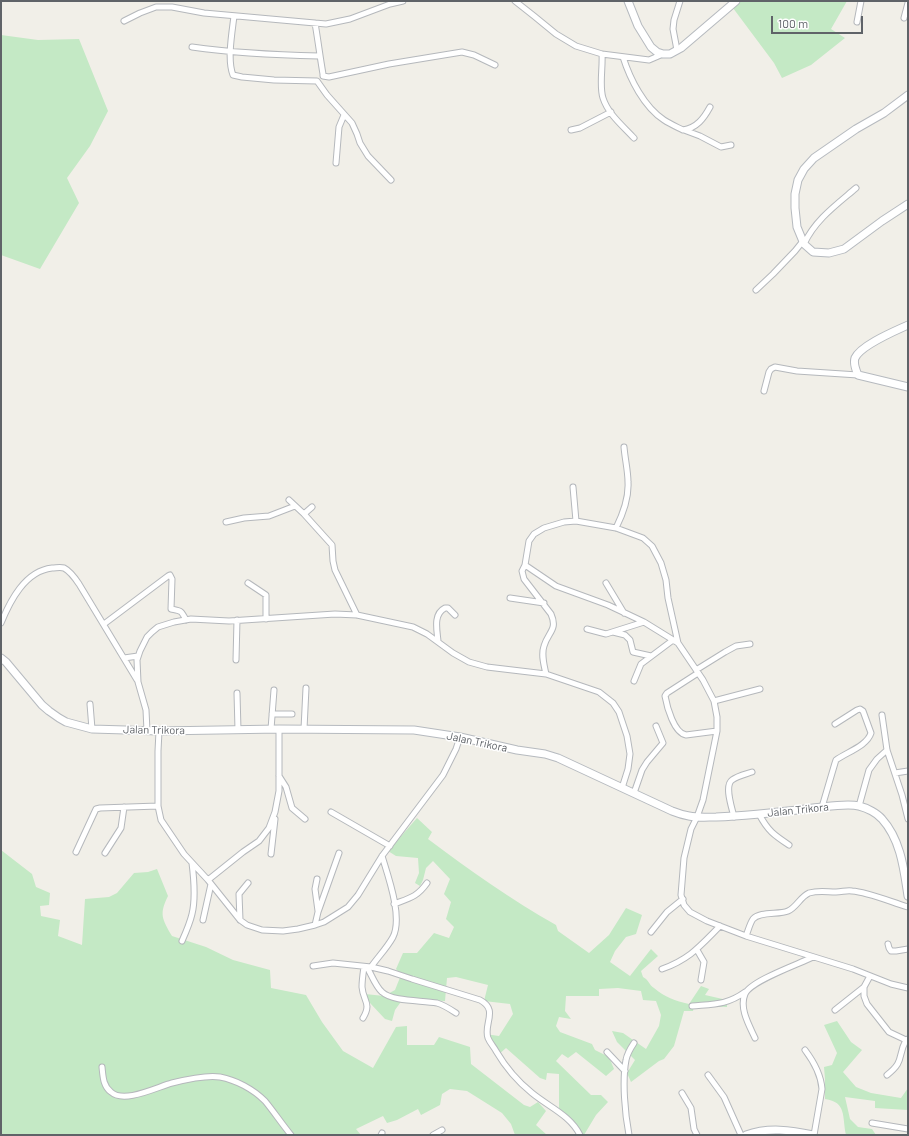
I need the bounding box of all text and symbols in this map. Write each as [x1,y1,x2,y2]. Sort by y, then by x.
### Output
scale bar [773,8,865,34]
text: 100 m [778,16,808,30]
street label: Jalan Trikora [123,723,185,737]
street label: Jalan Trikora [445,729,509,755]
street label: Jalan Trikora [767,800,829,820]

